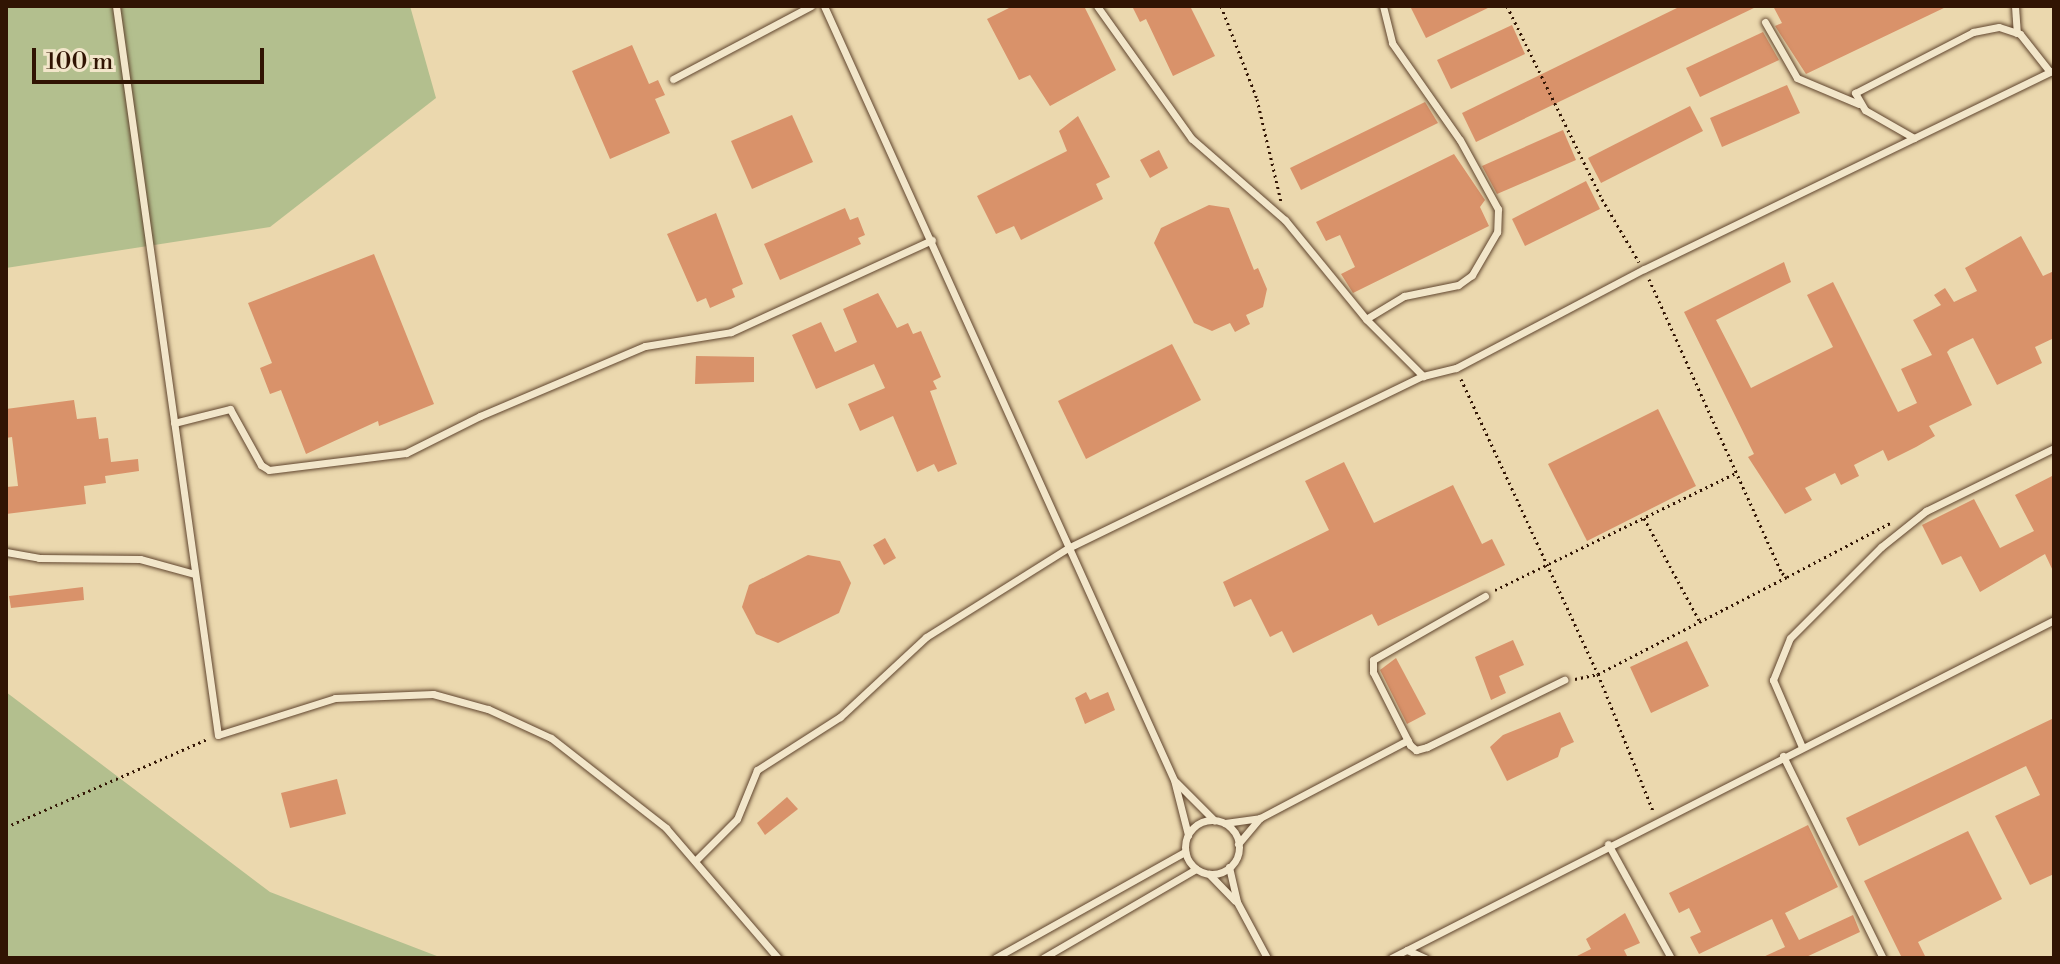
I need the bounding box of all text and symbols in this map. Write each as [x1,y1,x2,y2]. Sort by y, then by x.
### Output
scale bar [36,32,268,82]
text: 100 m [46,47,113,77]

